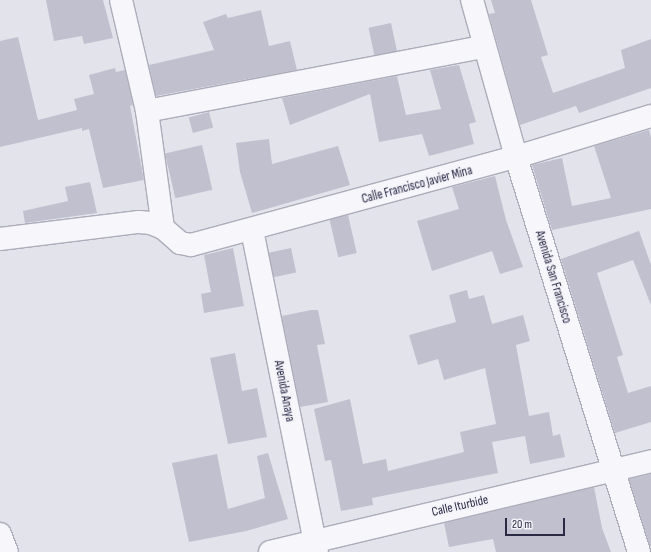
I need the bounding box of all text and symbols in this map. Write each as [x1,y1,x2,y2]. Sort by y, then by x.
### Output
street label: Calle Francisco Javier Mina [360,163,474,207]
street label: Avenida San Francisco [531,229,575,325]
street label: Avenida Anaya [270,359,298,423]
street label: Calle Iturbide [430,492,490,520]
scale bar [507,510,567,536]
text: 20 m [512,517,532,532]

